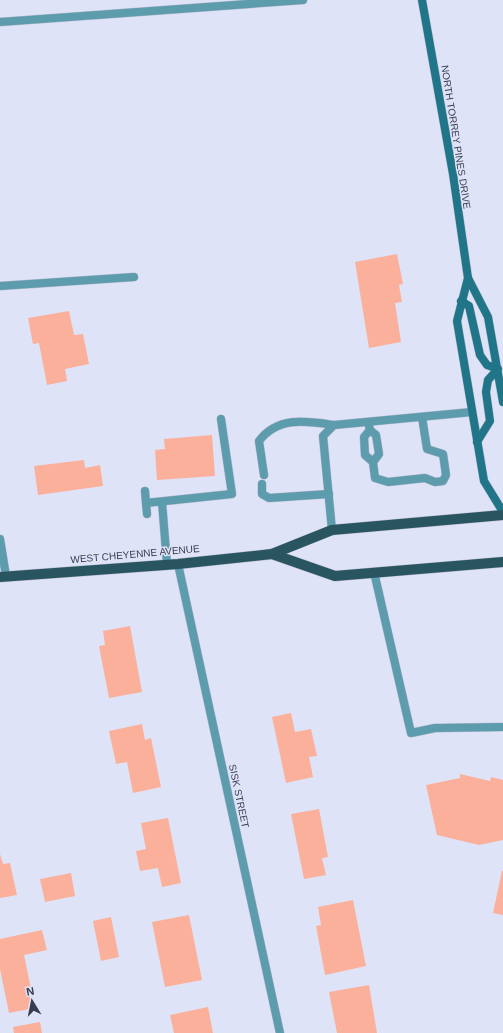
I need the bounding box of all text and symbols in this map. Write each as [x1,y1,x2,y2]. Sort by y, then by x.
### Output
street label: NORTH TORREY PINES DRIVE [439,64,473,210]
street label: WEST CHEYENNE AVENUE [70,543,200,565]
street label: SISK STREET [227,763,251,829]
north arrow [12,981,52,1021]
text: N [25,985,35,998]

